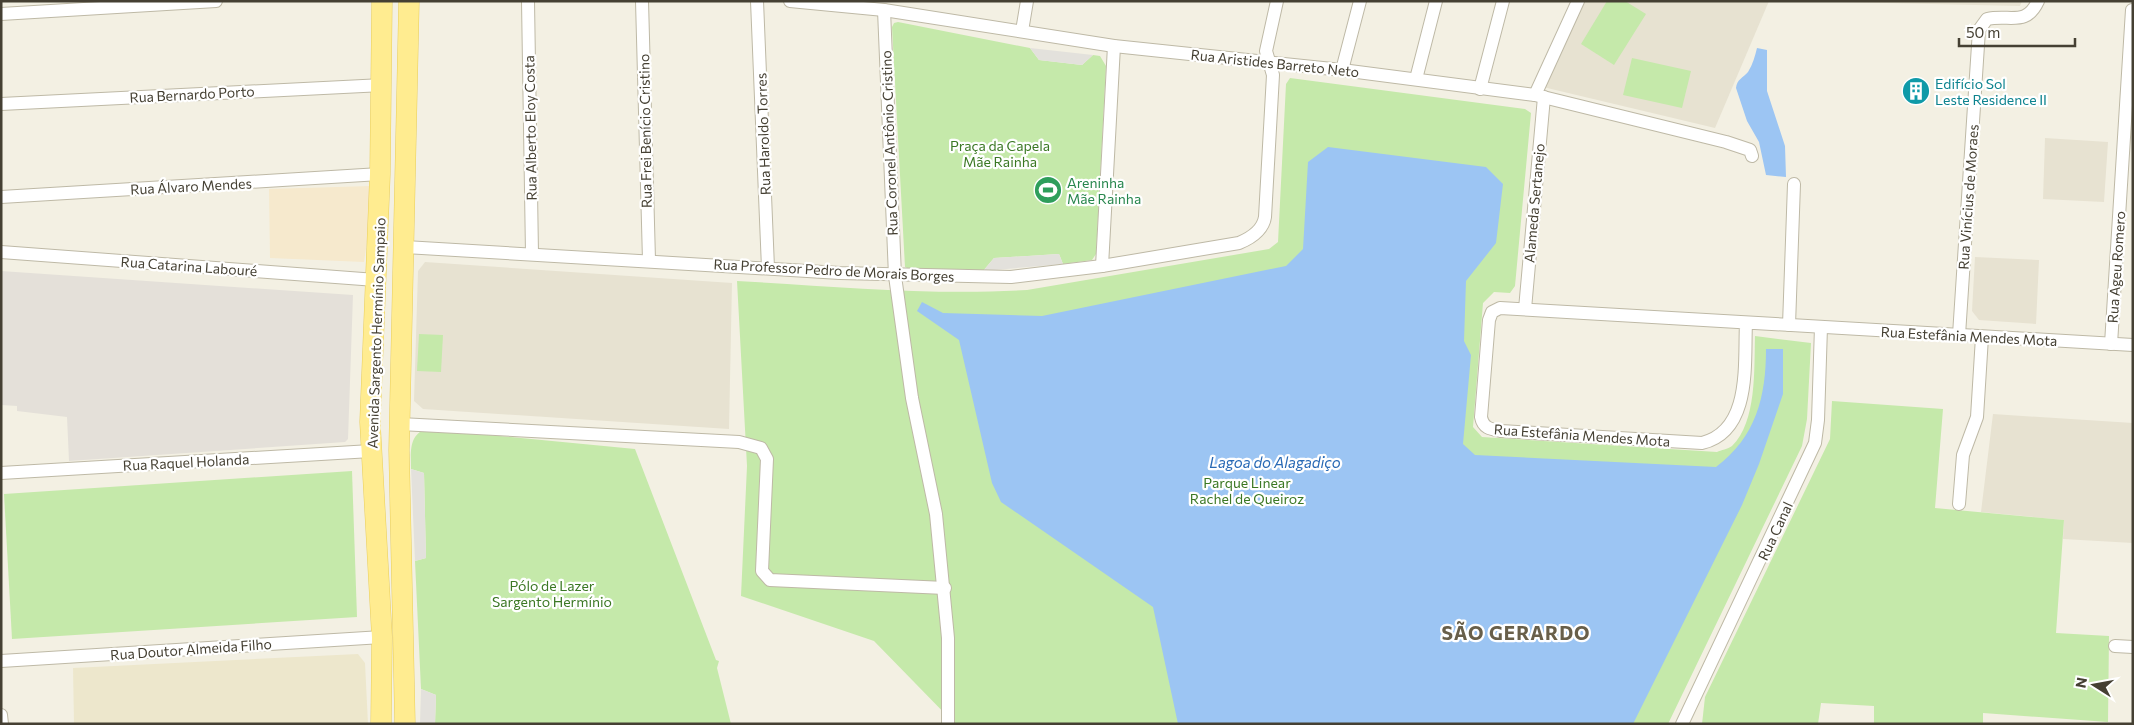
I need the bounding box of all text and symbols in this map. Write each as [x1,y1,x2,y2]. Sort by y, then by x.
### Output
scale bar [1959,15,2075,47]
text: 50 m [1966,23,2000,41]
street label: Rua Aristides Barreto Neto [1190,46,1360,80]
street label: Rua Coronel Antônio Cristino [877,50,901,236]
street label: Rua Frei Benício Cristino [635,54,655,208]
street label: Rua Alberto Eloy Costa [520,55,540,201]
street label: Rua Haroldo Torres [752,73,774,195]
place label: Edifício Sol Leste Residence II [1935,75,2047,108]
building icon: Edifício Sol Leste Residence II [1901,76,1931,106]
street label: Rua Bernardo Porto [129,82,255,106]
street label: Rua Vinícius de Moraes [1954,124,1982,270]
park label: Praça da Capela Mãe Rainha [950,137,1050,170]
street label: Alameda Sertanejo [1520,143,1548,263]
street label: Rua Álvaro Mendes [130,174,252,198]
place label: Areninha Mãe Rainha [1067,174,1141,207]
sports icon: Areninha Mãe Rainha [1033,175,1063,205]
street label: Rua Ageu Romero [2104,210,2128,324]
street label: Avenida Sargento Hermínio Sampaio [363,217,389,449]
street label: Rua Catarina Labouré [120,253,258,279]
street label: Rua Professor Pedro de Morais Borges [713,255,955,285]
street label: Rua Estefânia Mendes Mota [1880,323,2058,349]
street label: Rua Estefânia Mendes Mota [1493,420,1671,450]
street label: Rua Raquel Holanda [122,450,250,474]
water label: Lagoa do Alagadiço [1209,453,1341,471]
park label: Parque Linear Rachel de Queiroz [1190,474,1304,507]
street label: Rua Canal [1754,499,1796,563]
park label: Pólo de Lazer Sargento Hermínio [492,577,612,610]
district label: SÃO GERARDO [1441,621,1591,644]
street label: Rua Doutor Almeida Filho [110,635,272,663]
north arrow [2069,660,2119,710]
text: N [2071,676,2090,689]

